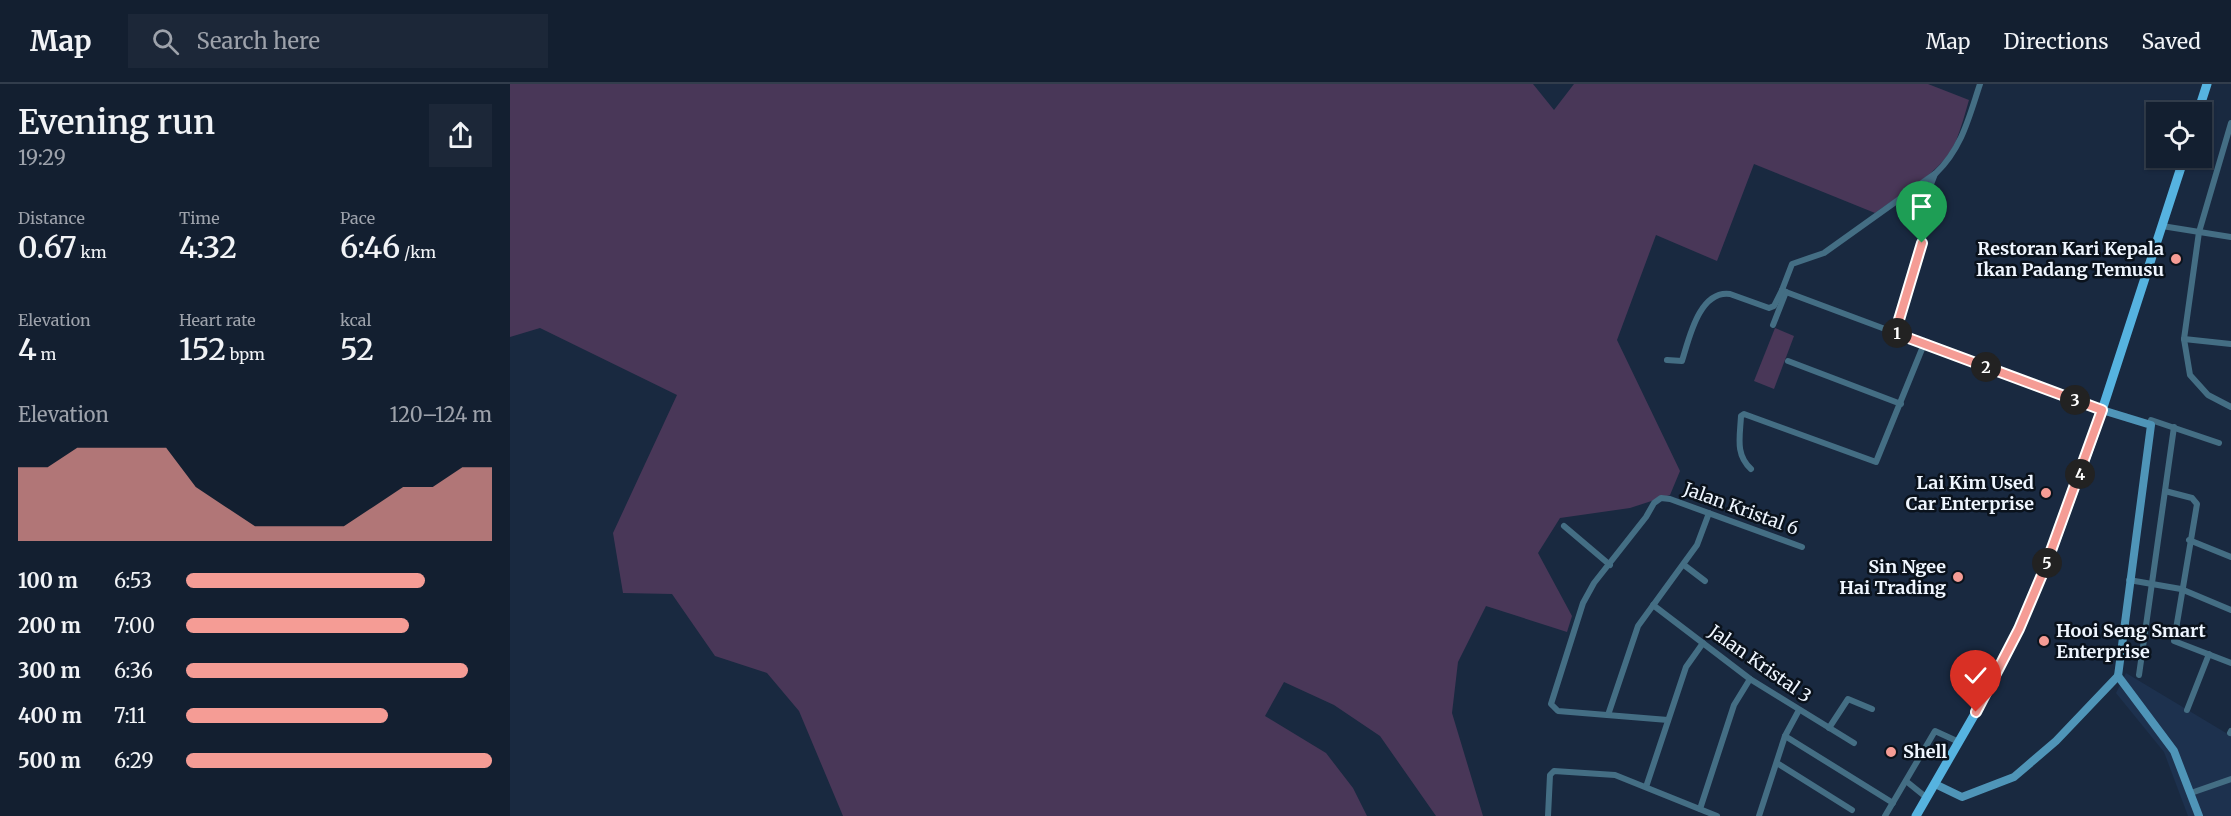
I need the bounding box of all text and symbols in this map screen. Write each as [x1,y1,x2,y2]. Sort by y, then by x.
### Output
search box [128,14,548,68]
text: Map [30,23,92,59]
icon: search [149,25,182,58]
text: Search here [197,27,320,55]
text: Map [1926,28,1970,55]
text: Directions [2003,28,2108,55]
text: Saved [2141,28,2201,55]
text: Evening run [18,102,215,143]
map controls [2146,102,2212,168]
button: locate [2146,102,2212,168]
button: share [429,104,492,167]
text: 19:29 [18,145,66,170]
pin [1896,181,1947,243]
icon: arrive [1905,190,1938,223]
text: Distance [18,208,85,228]
text: Time [179,208,220,228]
text: Pace [340,208,375,228]
text: 0.67 [18,228,77,266]
text: 4:32 [179,228,237,266]
text: 6:46 [340,228,400,266]
place label: Restoran Kari Kepala Ikan Padang Temusu [1976,237,2164,281]
text: km [77,242,107,262]
text: /km [400,242,436,262]
marker: Restoran Kari Kepala Ikan Padang Temusu [2169,252,2183,266]
text: Elevation [18,310,91,330]
text: Heart rate [179,310,256,330]
text: kcal [340,310,371,330]
pin: 1 [1882,318,1912,348]
text: 1 [1893,323,1901,343]
text: 4 [18,330,37,368]
text: 152 [179,330,226,368]
text: 52 [340,330,374,368]
text: m [37,344,56,364]
text: bpm [226,344,265,364]
pin: 2 [1971,352,2001,382]
text: 2 [1981,357,1991,377]
pin: 3 [2060,385,2090,415]
text: 3 [2070,390,2080,410]
text: Elevation [18,402,109,427]
text: 120–124 m [390,402,492,427]
pin: 4 [2065,459,2095,489]
text: 4 [2075,464,2085,484]
place label: Lai Kim Used Car Enterprise [1906,471,2034,515]
street label: Jalan Kristal 6 [1680,477,1802,540]
marker: Lai Kim Used Car Enterprise [2039,486,2053,500]
pin: 5 [2032,548,2062,578]
text: 5 [2042,553,2052,573]
place label: Sin Ngee Hai Trading [1839,555,1946,599]
text: 100 m [18,568,78,593]
text: 6:53 [114,568,152,593]
marker: Sin Ngee Hai Trading [1951,570,1965,584]
text: 200 m [18,613,81,638]
text: 7:00 [114,613,155,638]
street label: Jalan Kristal 3 [1704,619,1816,707]
place label: Hooi Seng Smart Enterprise [2056,619,2206,663]
marker: Hooi Seng Smart Enterprise [2037,634,2051,648]
pin [1950,650,2001,712]
text: 300 m [18,658,81,683]
text: 6:36 [114,658,153,683]
icon: check [1959,659,1992,692]
text: 400 m [18,703,82,728]
text: 7:11 [114,703,146,728]
place label: Shell [1903,740,1947,763]
marker: Shell [1884,745,1898,759]
text: 500 m [18,748,81,773]
text: 6:29 [114,748,154,773]

